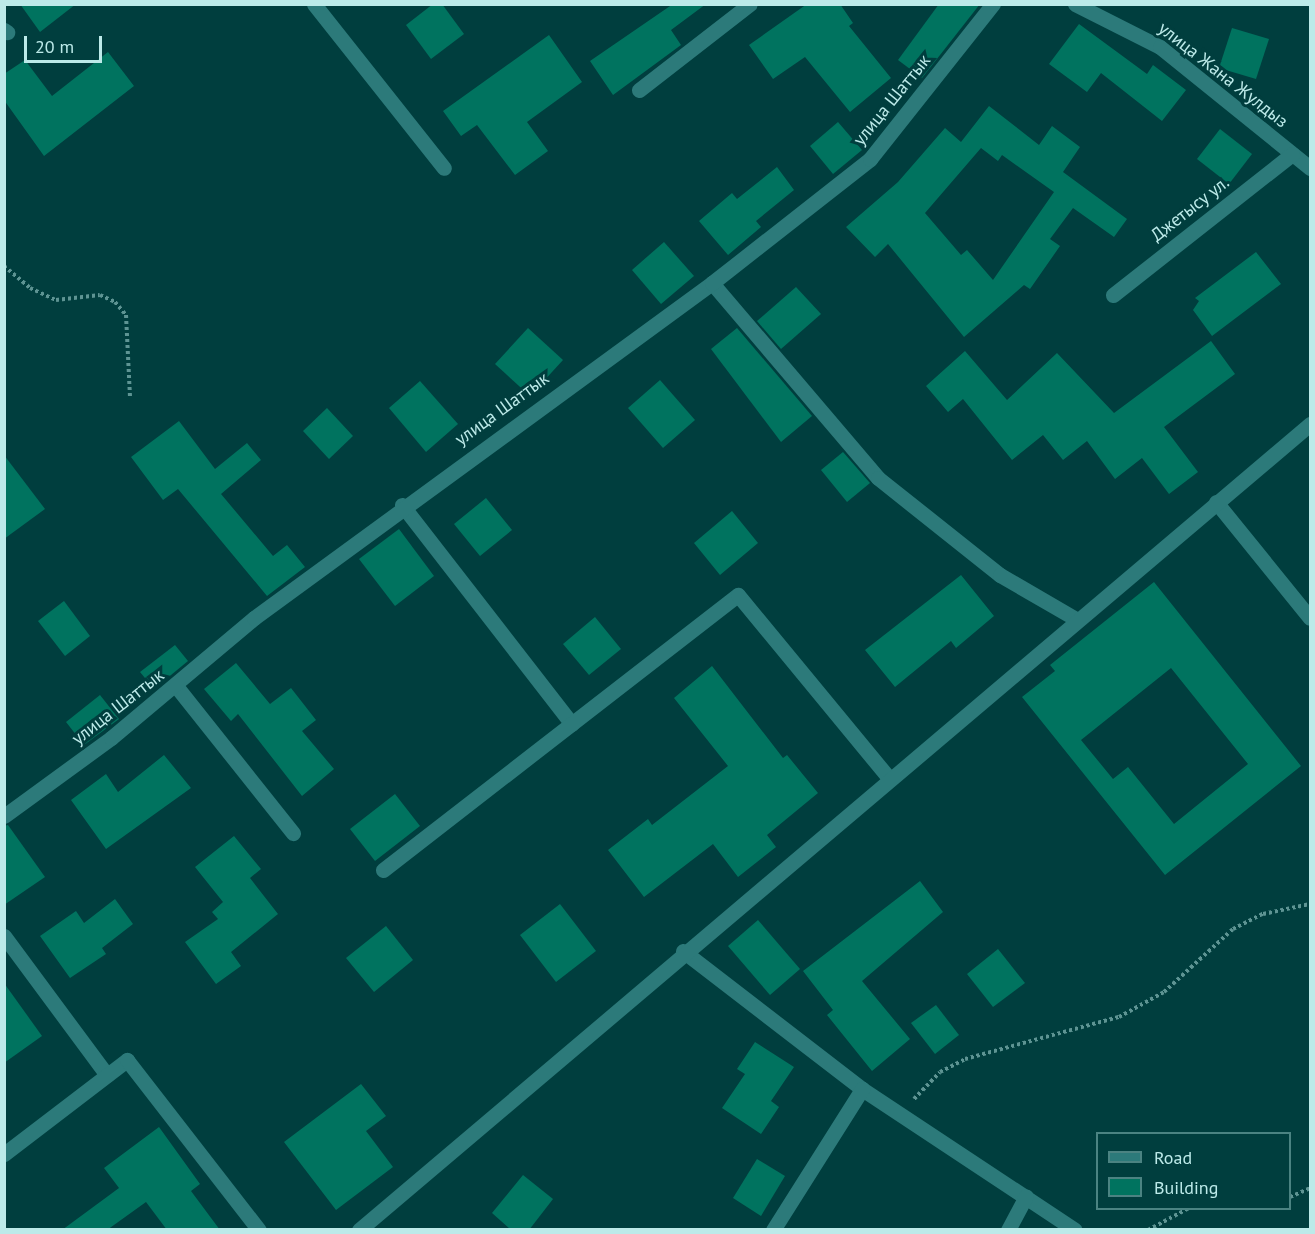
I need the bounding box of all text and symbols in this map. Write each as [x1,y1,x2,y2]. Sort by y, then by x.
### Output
street label: улица Жана Жулдыз [1154,18,1292,132]
scale bar [27,24,105,62]
text: 20 m [35,35,74,58]
street label: улица Шаттык [849,50,935,150]
street label: Джетысу ул. [1146,172,1234,246]
street label: улица Шаттык [451,368,553,450]
street label: улица Шаттык [68,664,168,750]
legend [1096,1132,1291,1210]
text: Road [1154,1146,1192,1169]
text: Building [1154,1176,1218,1199]

